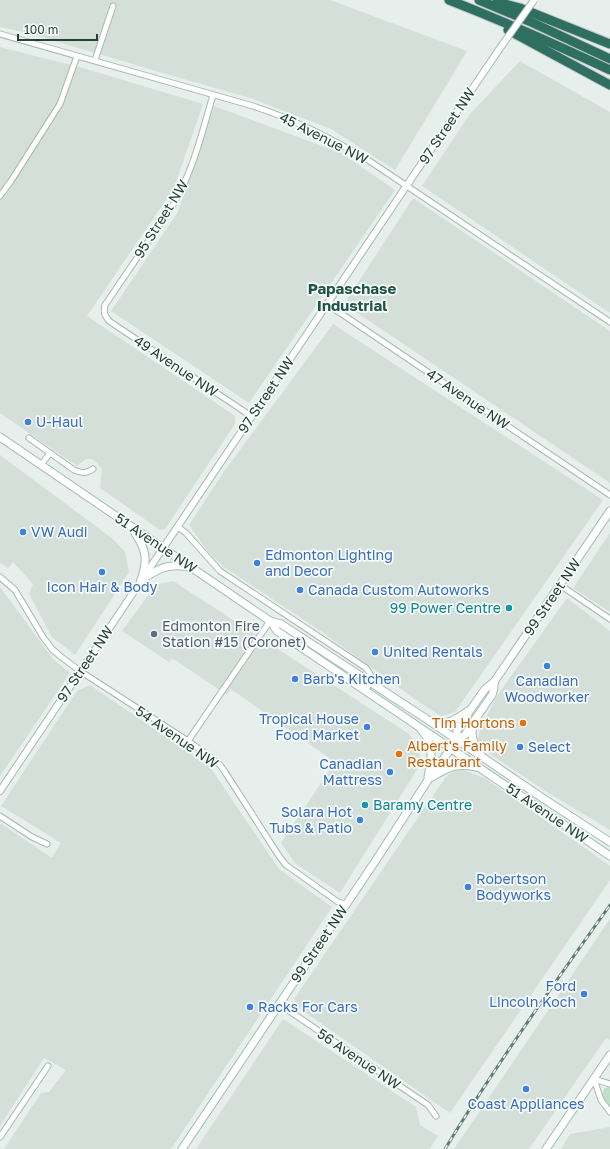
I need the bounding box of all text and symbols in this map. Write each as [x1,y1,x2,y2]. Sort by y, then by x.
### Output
scale bar [18,16,97,42]
text: 100 m [24,22,58,37]
street label: 97 Street NW [415,84,479,167]
street label: 45 Avenue NW [277,108,372,167]
street label: 95 Street NW [130,176,192,261]
district label: Papaschase Industrial [308,279,396,314]
street label: 49 Avenue NW [131,331,222,400]
street label: 97 Street NW [234,353,298,436]
street label: 47 Avenue NW [424,365,513,433]
place label: U-Haul [36,413,83,430]
marker: U-Haul [23,417,33,427]
street label: 51 Avenue NW [112,509,201,577]
place label: VW Audi [31,523,88,540]
marker: VW Audi [18,527,28,537]
place label: Edmonton Lighting and Decor [265,546,393,579]
street label: 99 Street NW [520,554,584,639]
marker: Edmonton Lighting and Decor [252,558,262,568]
marker: Icon Hair & Body [97,567,107,577]
place label: Icon Hair & Body [47,578,158,595]
place label: Canada Custom Autoworks [308,581,489,598]
marker: Canada Custom Autoworks [295,585,305,595]
place label: 99 Power Centre [390,599,501,616]
marker: 99 Power Centre [504,603,514,613]
place label: Edmonton Fire Station #15 (Coronet) [162,617,306,650]
street label: 97 Street NW [53,622,117,705]
marker: Edmonton Fire Station #15 (Coronet) [149,629,159,639]
place label: United Rentals [383,643,483,660]
marker: United Rentals [370,647,380,657]
marker: Canadian Woodworker [542,661,552,671]
place label: Barb's Kitchen [303,670,400,687]
place label: Canadian Woodworker [505,672,590,705]
marker: Barb's Kitchen [290,674,300,684]
street label: 54 Avenue NW [133,702,222,772]
place label: Tropical House Food Market [259,710,359,743]
place label: Tim Hortons [432,714,515,731]
marker: Tim Hortons [518,718,528,728]
marker: Tropical House Food Market [362,722,372,732]
place label: Albert's Family Restaurant [407,737,507,770]
place label: Select [528,738,571,755]
marker: Select [515,742,525,752]
marker: Albert's Family Restaurant [394,749,404,759]
place label: Canadian Mattress [319,755,382,788]
marker: Canadian Mattress [385,767,395,777]
street label: 51 Avenue NW [503,779,592,847]
place label: Baramy Centre [373,796,472,813]
marker: Baramy Centre [360,800,370,810]
place label: Solara Hot Tubs & Patio [269,803,352,836]
marker: Solara Hot Tubs & Patio [355,815,365,825]
place label: Robertson Bodyworks [476,870,551,903]
marker: Robertson Bodyworks [463,882,473,892]
street label: 99 Street NW [287,901,351,986]
place label: Ford Lincoln Koch [489,977,576,1010]
marker: Ford Lincoln Koch [579,989,589,999]
place label: Racks For Cars [258,998,358,1015]
marker: Racks For Cars [245,1002,255,1012]
street label: 56 Avenue NW [314,1024,405,1093]
marker: Coast Appliances [521,1084,531,1094]
place label: Coast Appliances [468,1095,584,1112]

